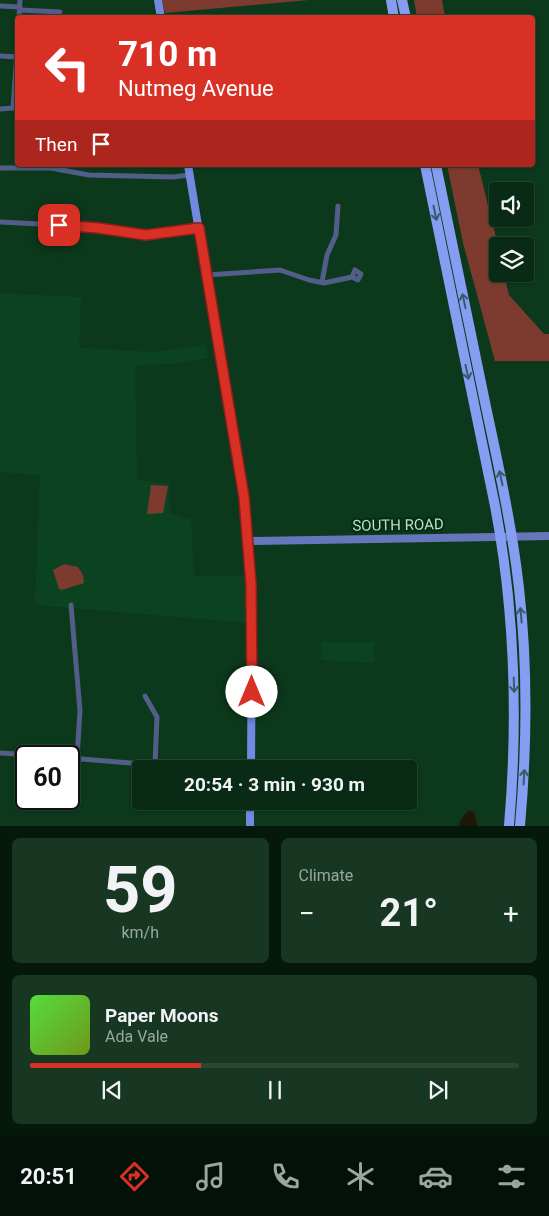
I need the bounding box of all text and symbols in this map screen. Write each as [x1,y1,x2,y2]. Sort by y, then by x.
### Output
text: 710 m [118,34,217,75]
icon: left [35,35,100,100]
text: Nutmeg Avenue [118,76,274,101]
icon: arrive [87,130,115,158]
text: Then [35,133,77,156]
map controls [489,182,534,282]
button: sound [489,182,534,227]
pin [38,204,80,246]
one-way arrow [430,204,440,220]
icon: arrive [45,211,73,239]
button: layers [489,237,534,282]
one-way arrow [459,294,469,310]
one-way arrow [463,363,473,379]
one-way arrow [496,470,505,486]
street label: SOUTH ROAD [352,515,444,535]
one-way arrow [516,607,526,623]
position arrow [225,665,277,717]
one-way arrow [509,676,519,692]
speed limit sign: 60 [15,745,80,810]
one-way arrow [519,770,528,786]
text: 20:54 · 3 min · 930 m [184,773,365,796]
text: 59 [103,852,178,928]
text: Climate [299,866,353,885]
text: 21° [380,891,438,935]
text: − [299,897,315,930]
text: + [503,897,519,930]
text: km/h [121,923,159,942]
text: Paper Moons [105,1004,218,1027]
text: Ada Vale [105,1027,168,1046]
icon: previous [98,1076,126,1104]
icon: pause [261,1076,289,1104]
icon: next [424,1076,452,1104]
icon: directions [117,1159,152,1194]
icon: music [193,1159,228,1194]
icon: phone [268,1159,303,1194]
icon: climate [343,1159,378,1194]
icon: car [418,1159,453,1194]
icon: filters [494,1159,529,1194]
text: 20:51 [20,1164,77,1189]

